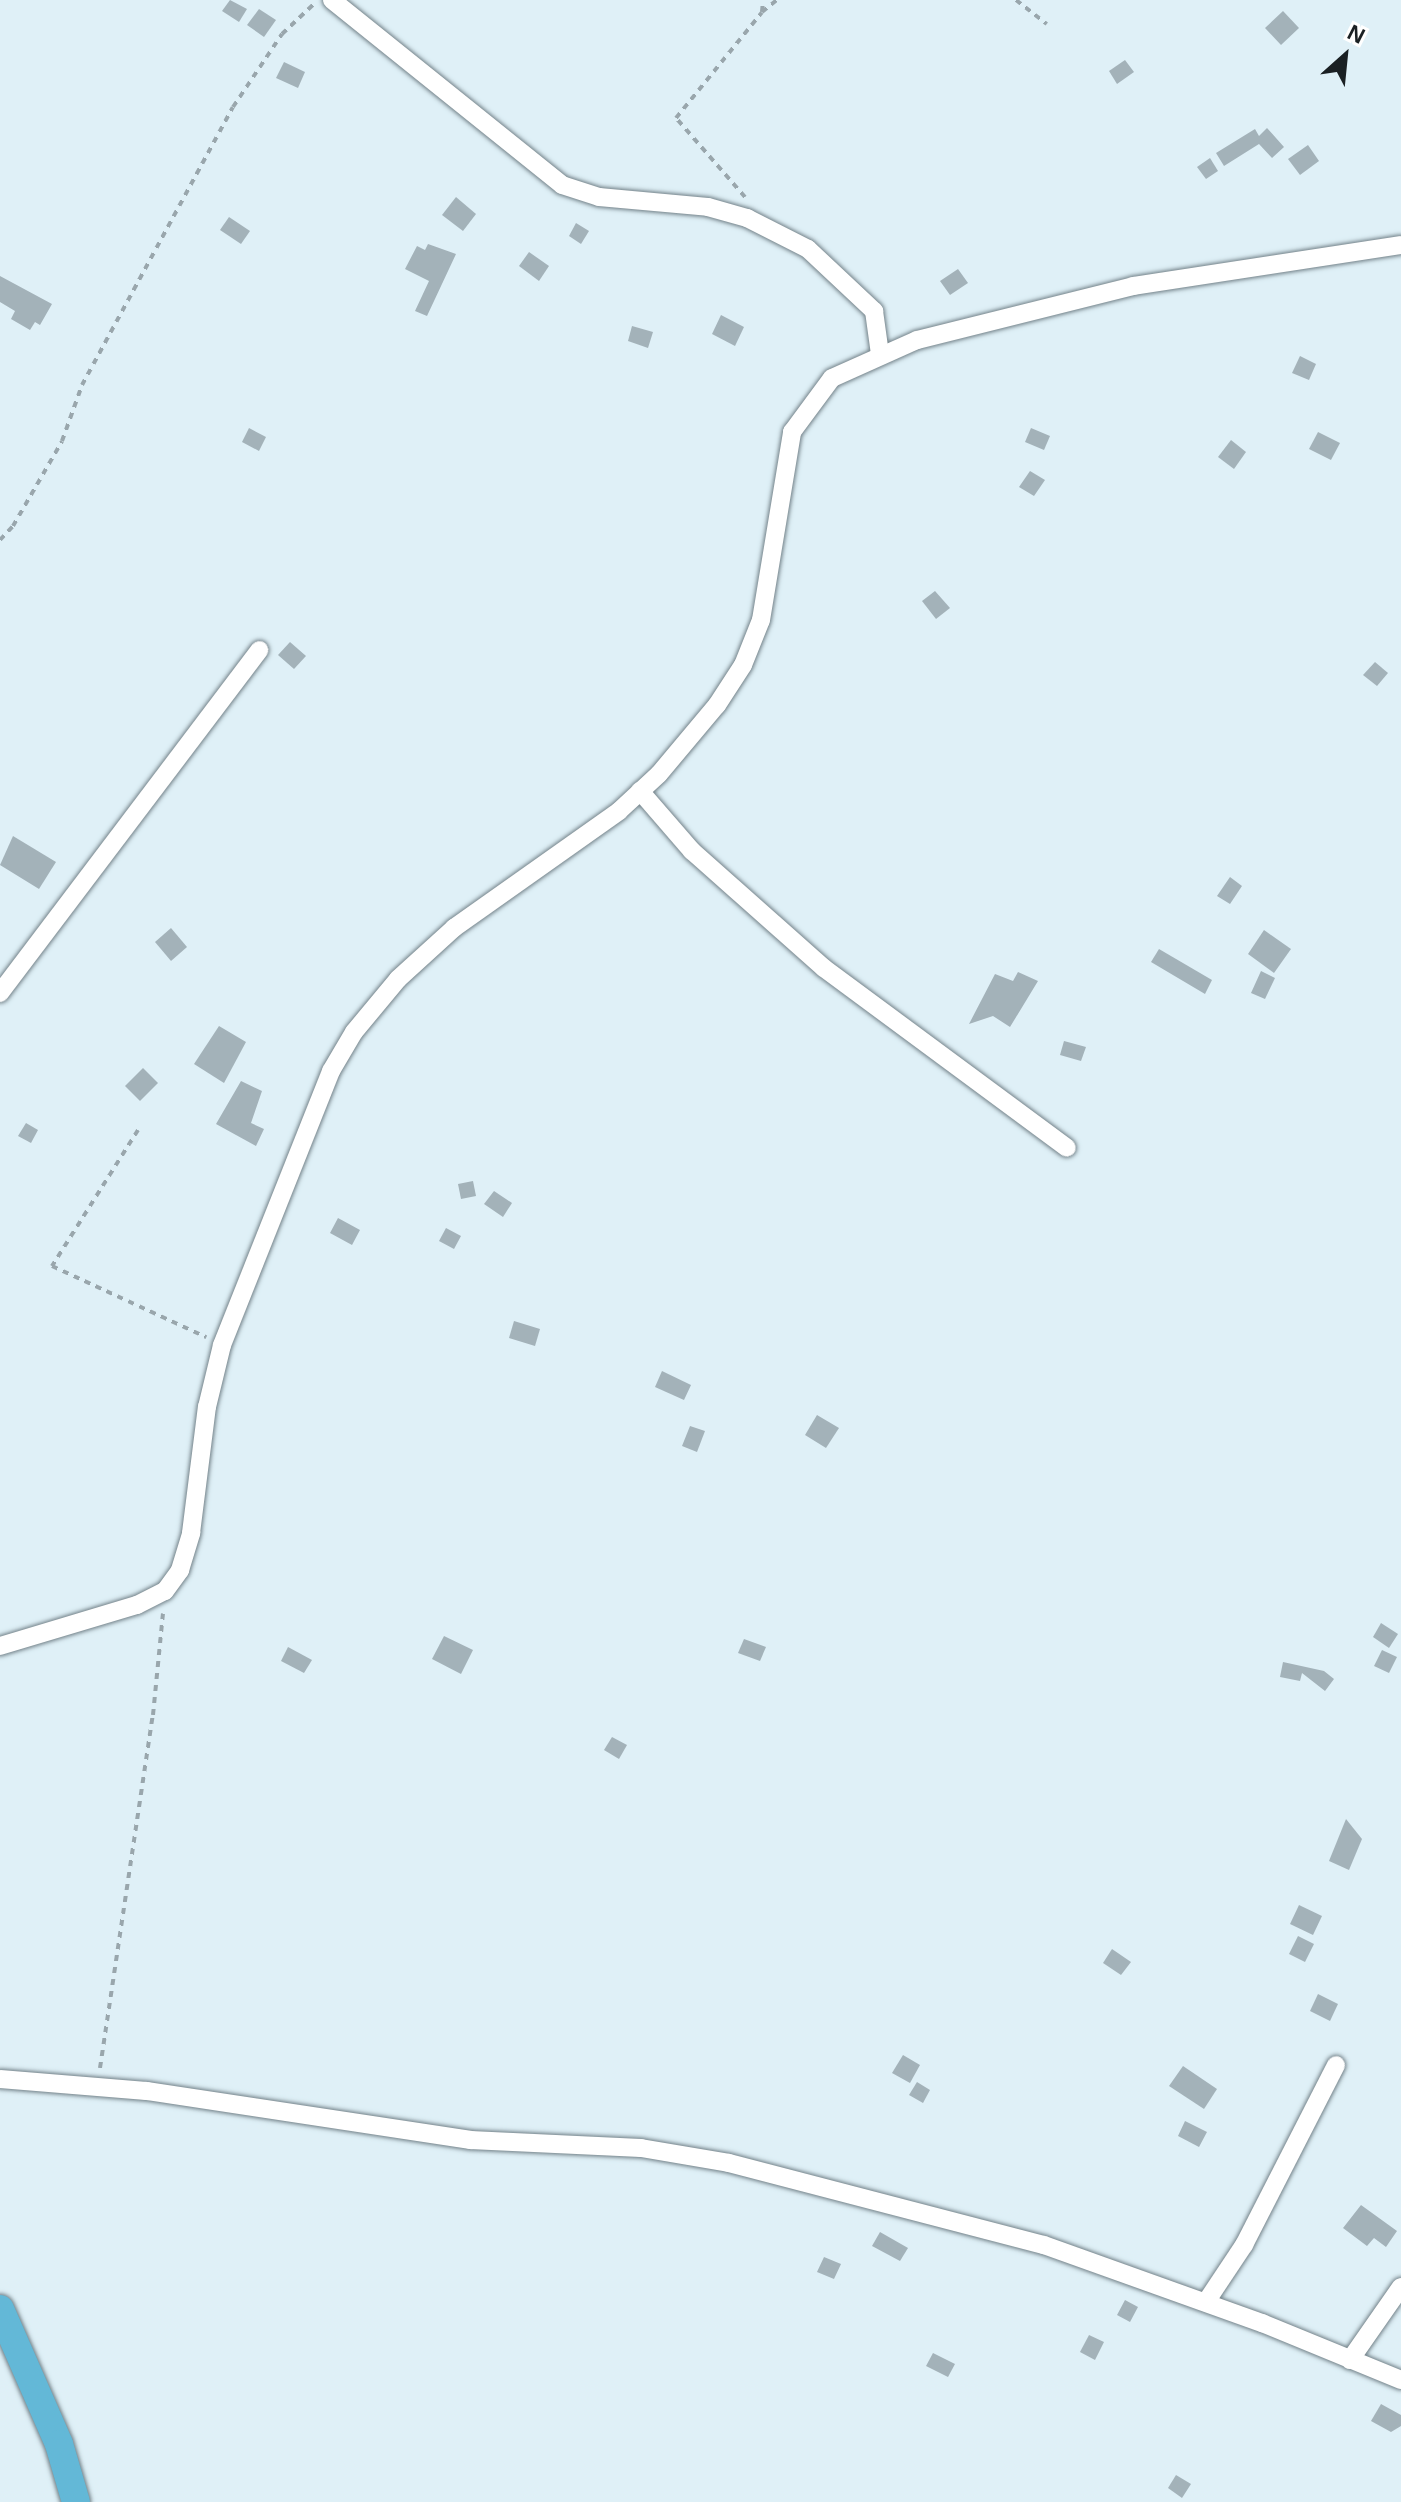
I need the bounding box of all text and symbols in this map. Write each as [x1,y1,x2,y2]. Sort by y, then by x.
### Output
north arrow [1305,16,1385,96]
text: N [1343,19,1369,49]

